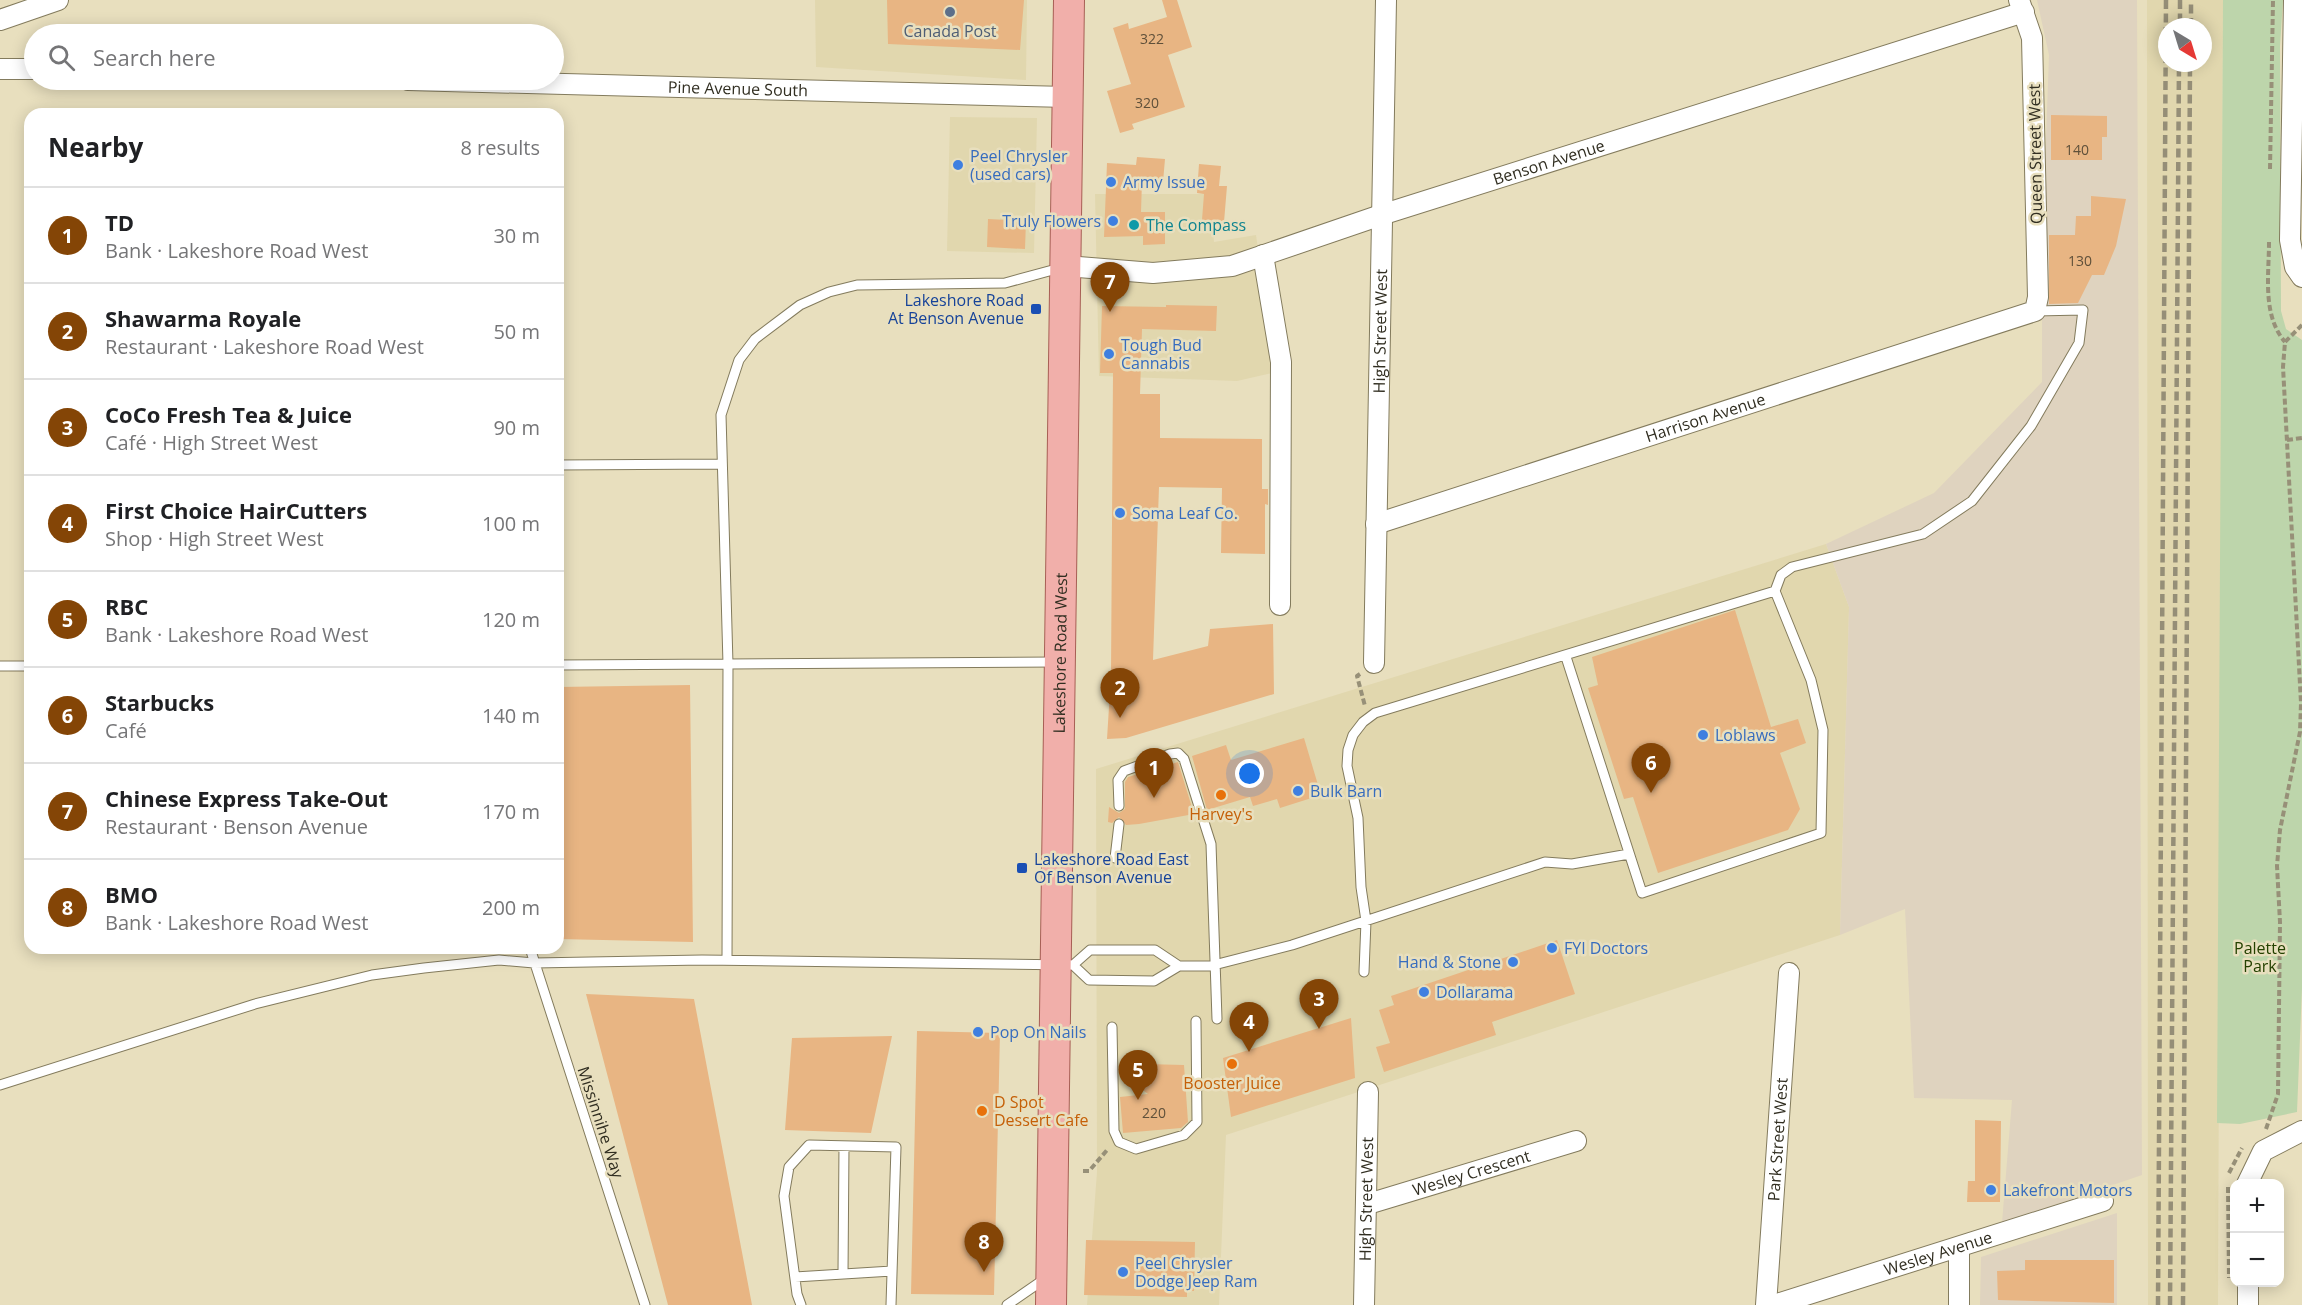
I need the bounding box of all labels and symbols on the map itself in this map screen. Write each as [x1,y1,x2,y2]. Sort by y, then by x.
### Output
marker: Canada Post [943,5,957,19]
north arrow [2158,18,2212,72]
place label: Canada Post [903,20,997,42]
house number: 322 [1140,29,1164,48]
street label: Pine Avenue South [668,76,808,101]
street label: Queen Street West [2023,83,2047,224]
house number: 320 [1135,93,1159,112]
street label: Benson Avenue [1490,134,1607,190]
house number: 140 [2065,140,2089,159]
place label: Peel Chrysler (used cars) [970,145,1068,185]
marker: Peel Chrysler (used cars) [951,158,965,172]
place label: Army Issue [1123,171,1205,193]
marker: Army Issue [1104,175,1118,189]
place label: Truly Flowers [1002,210,1101,232]
marker: Truly Flowers [1106,214,1120,228]
place label: The Compass [1146,214,1246,236]
marker: The Compass [1127,218,1141,232]
house number: 130 [2068,251,2092,270]
pin: 7 [1090,262,1130,312]
street label: High Street West [1368,268,1392,393]
place label: Lakeshore Road At Benson Avenue [888,289,1024,329]
marker: Lakeshore Road At Benson Avenue [1029,302,1043,316]
place label: Tough Bud Cannabis [1121,334,1202,374]
marker: Tough Bud Cannabis [1102,347,1116,361]
street label: Harrison Avenue [1642,388,1768,447]
place label: Soma Leaf Co. [1132,502,1238,524]
marker: Soma Leaf Co. [1113,506,1127,520]
street label: Lakeshore Road West [1048,572,1072,734]
pin: 2 [1100,668,1140,718]
place label: Loblaws [1715,724,1776,746]
marker: Loblaws [1696,728,1710,742]
pin: 6 [1632,744,1670,793]
pin: 1 [1134,748,1174,798]
your location [1235,759,1264,788]
place label: Bulk Barn [1310,780,1382,802]
marker: Bulk Barn [1291,784,1305,798]
marker: Harvey's [1214,788,1228,802]
place label: Harvey's [1189,803,1253,825]
place label: Lakeshore Road East Of Benson Avenue [1034,848,1189,888]
marker: Lakeshore Road East Of Benson Avenue [1015,861,1029,875]
place label: FYI Doctors [1564,937,1648,959]
park label: Palette Park [2234,937,2286,977]
marker: FYI Doctors [1545,941,1559,955]
place label: Hand & Stone [1398,951,1501,973]
marker: Hand & Stone [1506,955,1520,969]
pin: 3 [1300,980,1338,1029]
place label: Dollarama [1436,981,1513,1003]
marker: Dollarama [1417,985,1431,999]
pin: 4 [1230,1002,1268,1052]
place label: Pop On Nails [990,1021,1086,1043]
marker: Pop On Nails [971,1025,985,1039]
pin: 5 [1118,1050,1158,1100]
marker: Booster Juice [1225,1057,1239,1071]
street label: Missinnihe Way [573,1063,630,1182]
place label: Booster Juice [1183,1072,1281,1094]
street label: Park Street West [1762,1077,1793,1202]
place label: D Spot Dessert Cafe [994,1091,1089,1131]
house number: 220 [1142,1103,1166,1122]
marker: D Spot Dessert Cafe [975,1104,989,1118]
street label: High Street West [1354,1136,1378,1261]
street label: Wesley Crescent [1410,1144,1533,1201]
place label: Lakefront Motors [2003,1179,2132,1201]
marker: Lakefront Motors [1984,1183,1998,1197]
pin: 8 [964,1222,1004,1272]
street label: Wesley Avenue [1881,1226,1995,1281]
place label: Peel Chrysler Dodge Jeep Ram [1135,1252,1258,1292]
marker: Peel Chrysler Dodge Jeep Ram [1116,1265,1130,1279]

